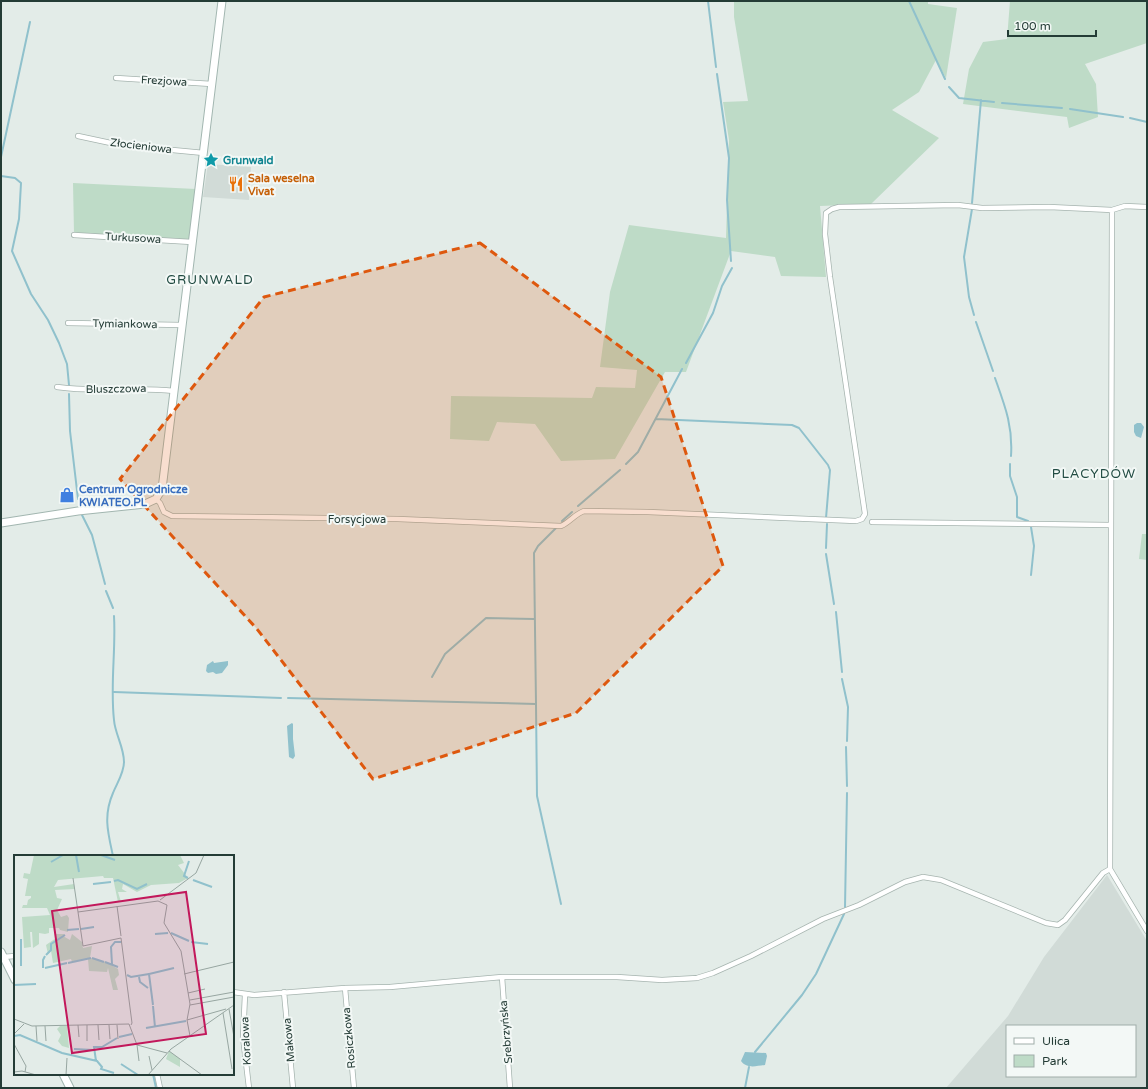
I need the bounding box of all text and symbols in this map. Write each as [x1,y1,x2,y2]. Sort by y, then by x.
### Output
scale bar [1008,12,1096,38]
text: 100 m [1014,19,1051,33]
street label: Frezjowa [140,73,188,89]
street label: Złocieniowa [109,136,173,156]
place icon: Grunwald [202,151,220,169]
place label: Grunwald [223,154,273,167]
place label: Sala weselna Vivat [248,172,315,198]
restaurant icon: Sala weselna Vivat [227,175,245,193]
street label: Turkusowa [105,230,161,246]
district label: GRUNWALD [166,272,254,288]
street label: Tymiankowa [92,317,158,331]
street label: Bluszczowa [86,382,146,396]
district label: PLACYDÓW [1052,466,1136,482]
place label: Centrum Ogrodnicze KWIATEO.PL [79,483,188,509]
shop icon: Centrum Ogrodnicze KWIATEO.PL [58,486,76,504]
street label: Forsycjowa [328,513,386,526]
inset map [14,855,234,1075]
street label: Srebrzyńska [497,1000,515,1064]
street label: Rosiczkowa [340,1007,358,1069]
street label: Koralowa [238,1016,254,1066]
street label: Makowa [281,1017,297,1063]
legend [1006,1025,1136,1077]
text: Ulica [1042,1034,1070,1048]
text: Park [1042,1054,1068,1068]

